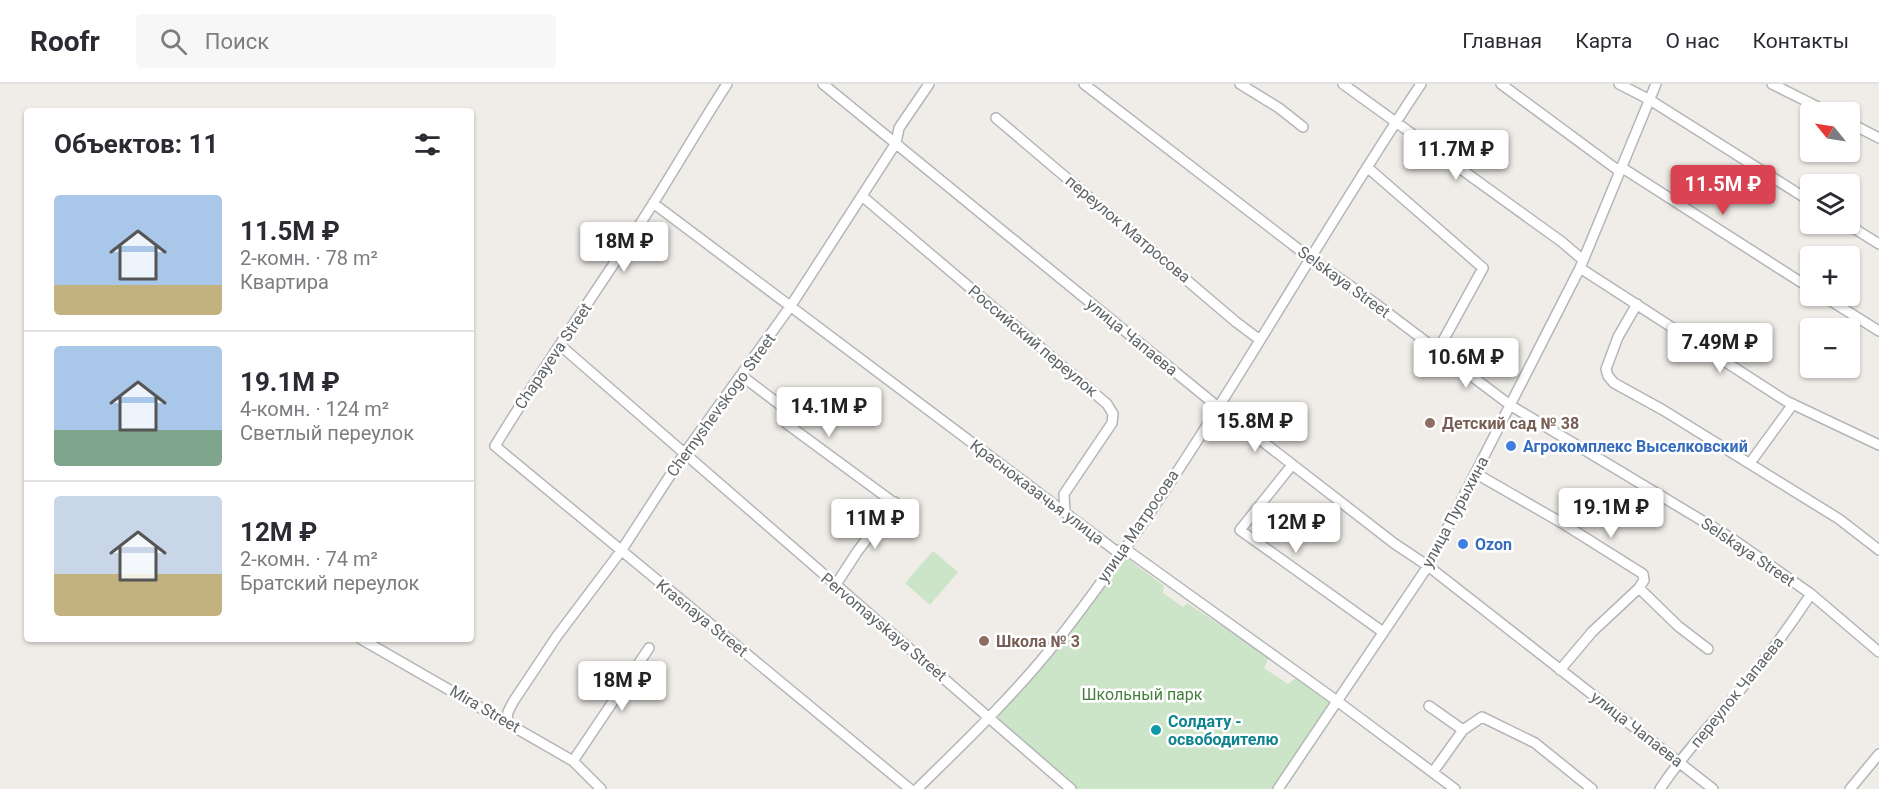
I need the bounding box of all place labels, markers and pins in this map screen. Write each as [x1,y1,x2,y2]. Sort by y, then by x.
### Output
pin: 11.7M ₽ [1401,130,1511,181]
pin: 11.5M ₽ [1668,165,1778,216]
pin: 18M ₽ [582,222,666,273]
pin: 7.49M ₽ [1665,323,1775,374]
pin: 10.6M ₽ [1411,338,1521,389]
pin: 14.1M ₽ [774,387,884,438]
pin: 15.8M ₽ [1200,402,1310,453]
place label: Детский сад № 38 [1442,414,1579,433]
marker: Детский сад № 38 [1423,416,1437,430]
place label: Агрокомплекс Выселковский [1523,437,1748,456]
marker: Агрокомплекс Выселковский [1504,439,1518,453]
pin: 19.1M ₽ [1556,488,1666,539]
pin: 11M ₽ [833,499,917,550]
pin: 12M ₽ [1254,503,1338,554]
place label: Ozon [1475,535,1512,554]
marker: Ozon [1456,537,1470,551]
place label: Школа № 3 [996,632,1080,651]
marker: Школа № 3 [977,634,991,648]
pin: 18M ₽ [580,661,664,712]
place label: Солдату - освободителю [1168,712,1278,749]
marker: Солдату - освободителю [1149,723,1163,737]

